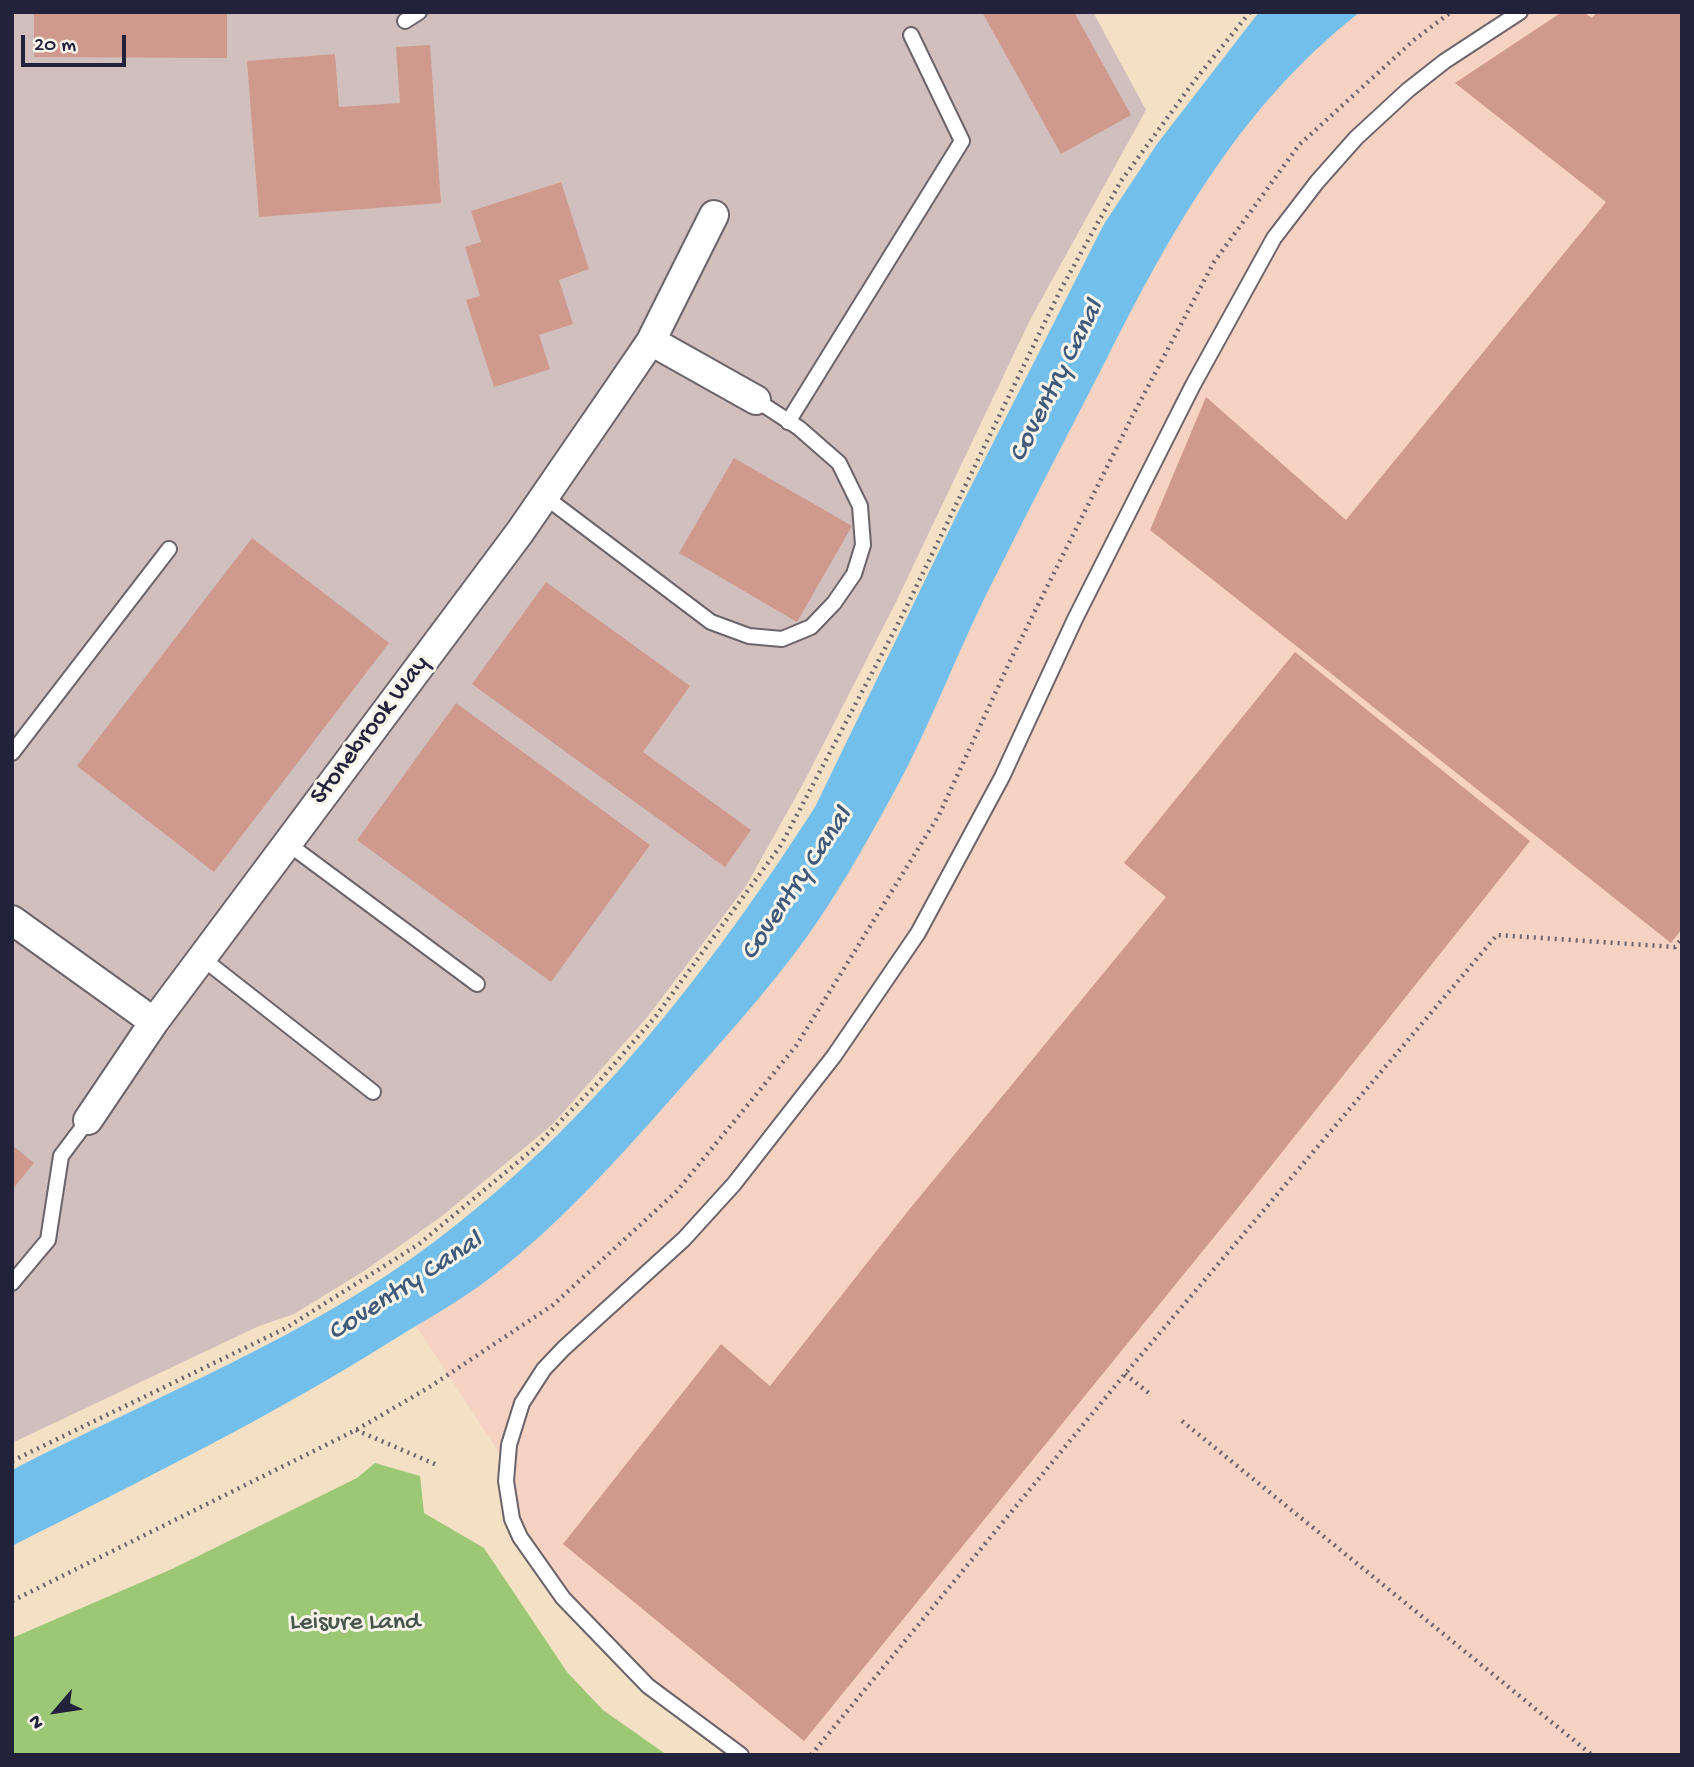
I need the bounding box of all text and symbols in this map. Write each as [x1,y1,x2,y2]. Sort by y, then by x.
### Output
scale bar [24,21,130,65]
text: 20 m [34,34,76,59]
water label: Coventry Canal [1003,295,1113,469]
street label: Stonebrook Way [305,650,437,812]
water label: Coventry Canal [735,802,861,968]
water label: Coventry Canal [323,1226,489,1350]
park label: Leisure Land [290,1608,420,1640]
north arrow [21,1676,91,1746]
text: N [24,1710,50,1732]

